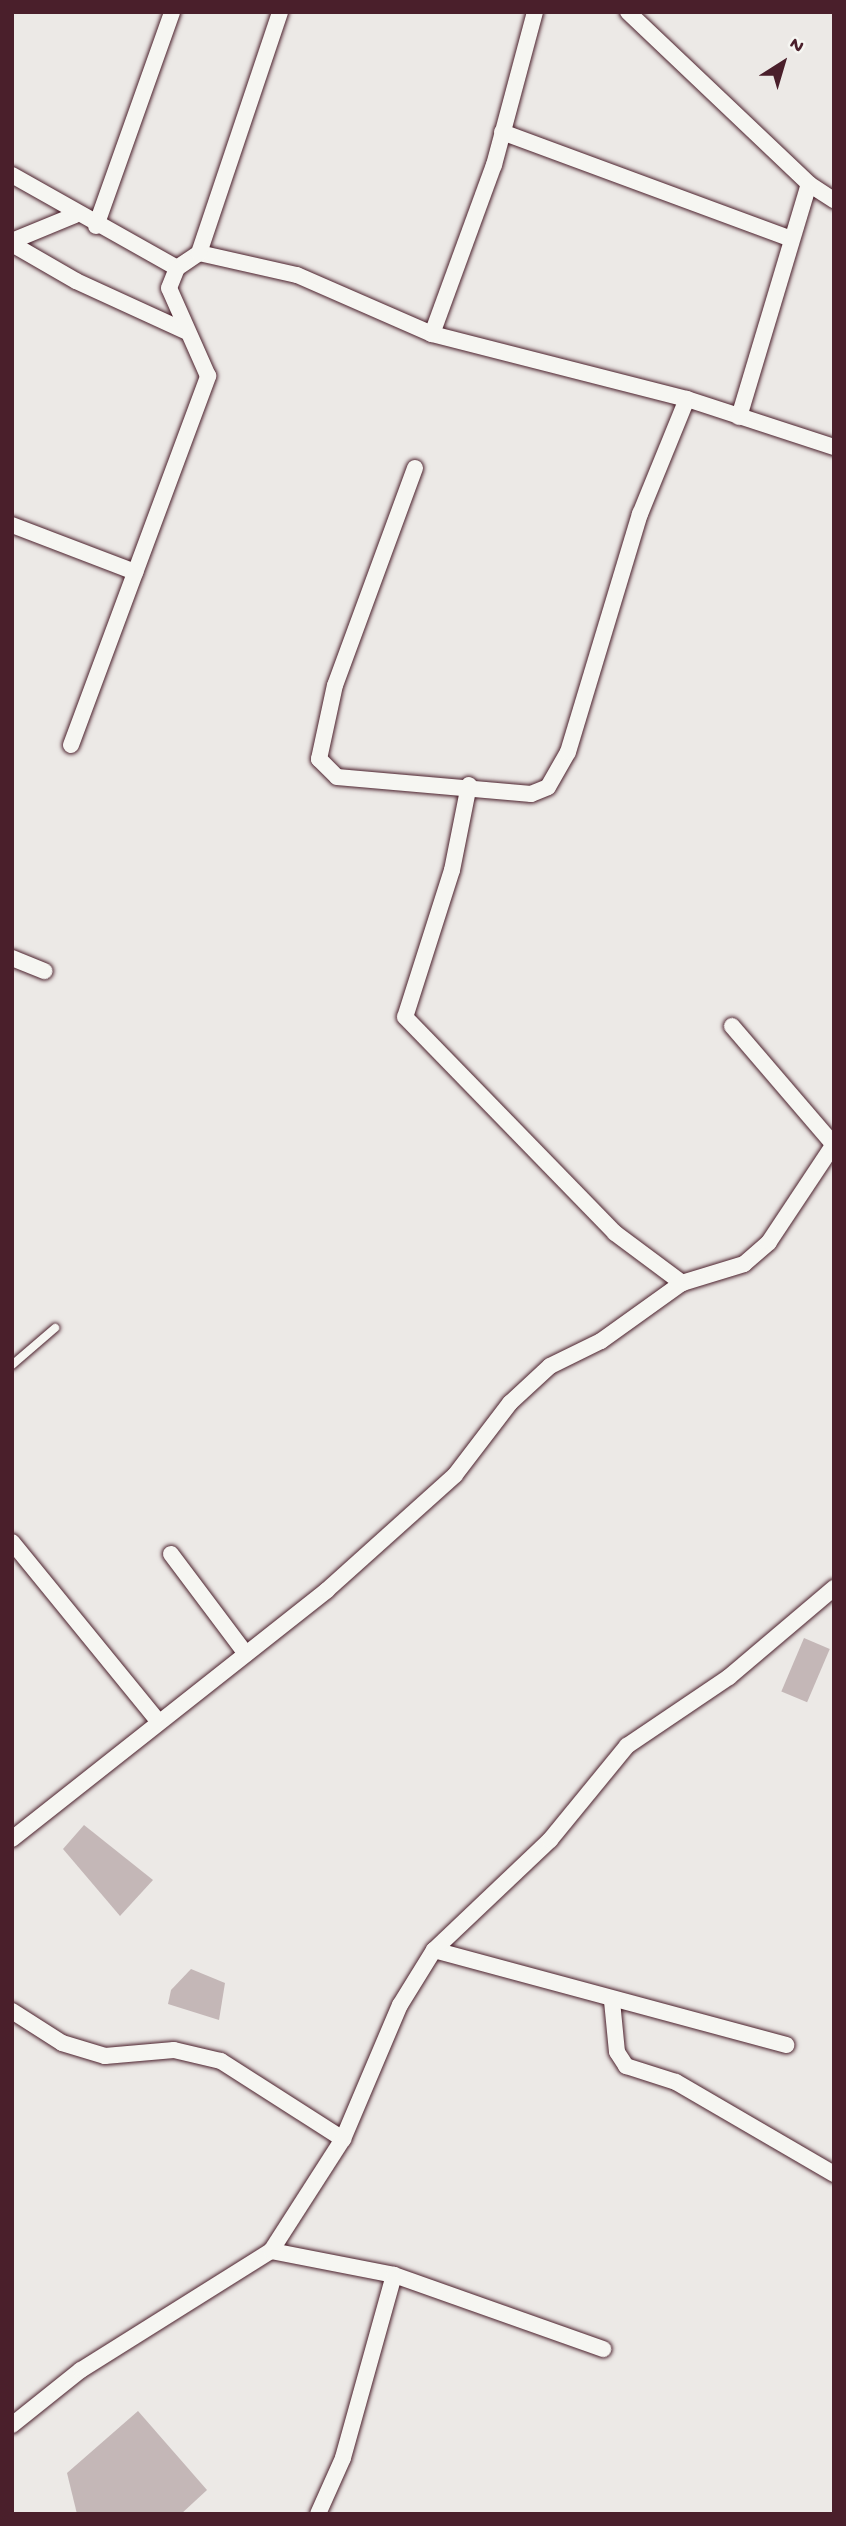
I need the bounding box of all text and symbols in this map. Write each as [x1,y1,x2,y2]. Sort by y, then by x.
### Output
north arrow [748,28,818,98]
text: N [784,33,808,59]

